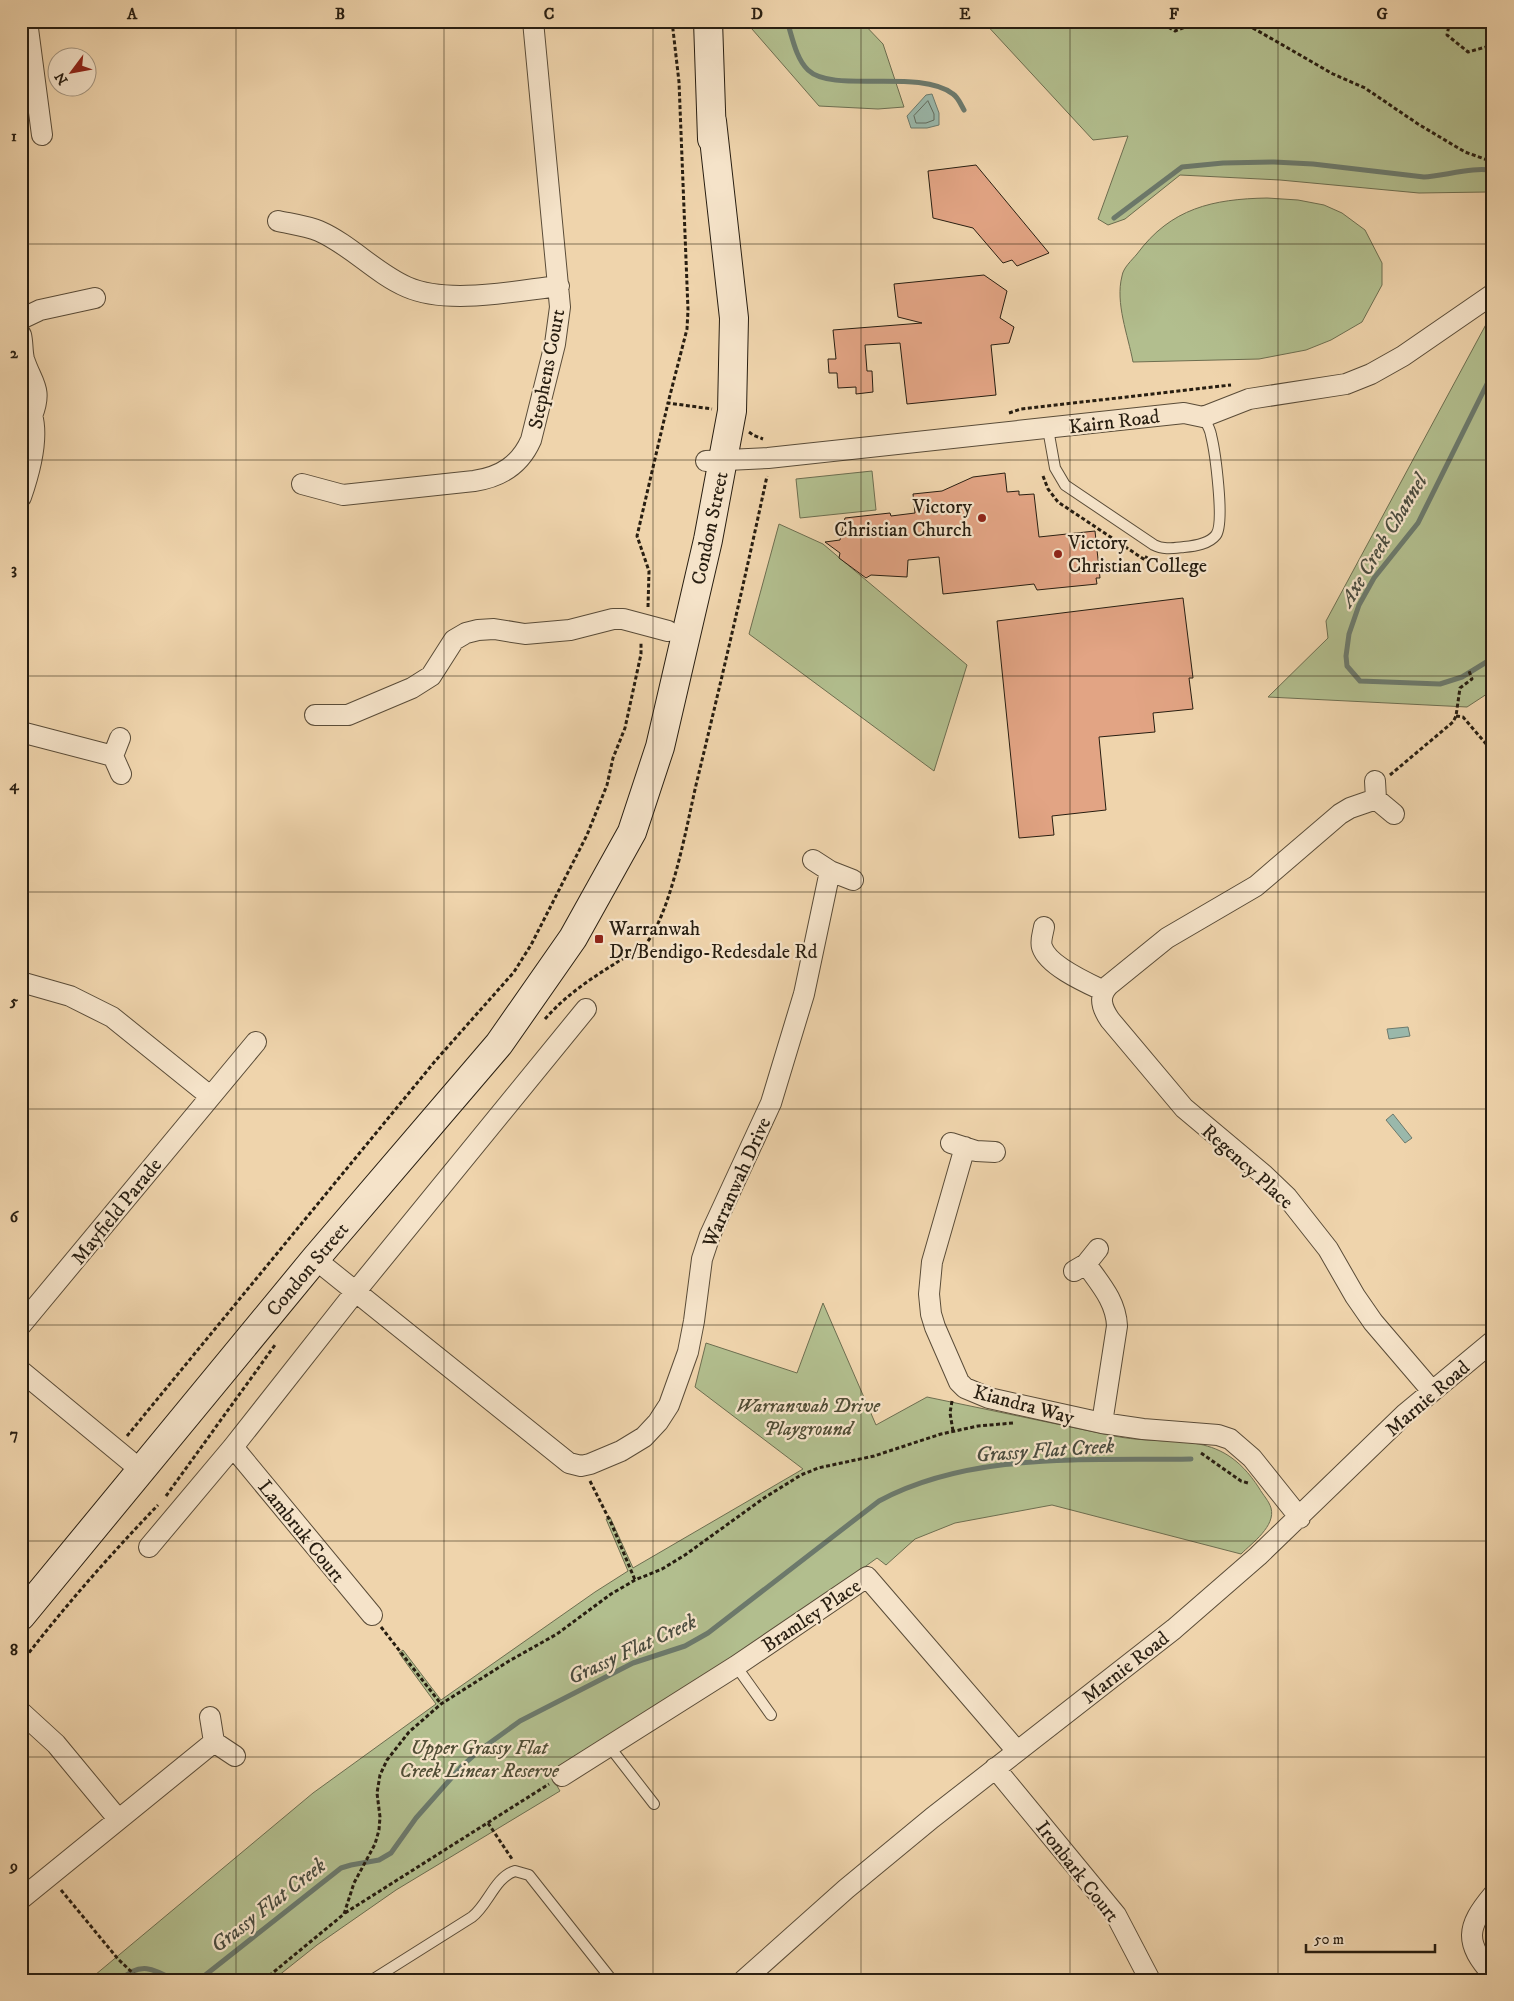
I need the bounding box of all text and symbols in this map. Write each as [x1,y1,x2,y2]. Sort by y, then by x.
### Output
text: A [126,4,138,24]
text: B [335,4,345,24]
text: C [544,4,554,24]
text: D [751,4,763,24]
text: E [959,4,971,24]
text: F [1169,4,1179,24]
text: G [1376,4,1388,24]
north arrow [48,48,98,98]
text: N [51,68,73,88]
text: 1 [11,126,17,146]
street label: Stephens Court [524,307,571,431]
text: 2 [10,343,19,363]
street label: Kairn Road [1067,405,1161,440]
water label: Axe Creek Channel [1333,468,1435,613]
street label: Condon Street [686,469,735,587]
place label: Victory Christian Church [834,495,973,543]
marker: Victory Christian Church [976,512,988,524]
place label: Victory Christian College [1067,531,1207,579]
marker: Victory Christian College [1052,548,1064,560]
text: 3 [11,559,17,579]
text: 4 [8,775,19,795]
place label: Warranwah Dr/Bendigo-Redesdale Rd [608,917,818,965]
marker: Warranwah Dr/Bendigo-Redesdale Rd [593,933,605,945]
text: 5 [9,991,18,1011]
street label: Warranwah Drive [697,1114,777,1253]
street label: Regency Place [1196,1119,1298,1215]
street label: Mayfield Parade [66,1153,168,1270]
text: 6 [10,1207,20,1227]
street label: Condon Street [262,1218,355,1322]
street label: Marnie Road [1381,1356,1475,1443]
street label: Kiandra Way [970,1380,1077,1431]
park label: Warranwah Drive Playground [736,1394,881,1442]
text: 7 [10,1424,18,1444]
water label: Grassy Flat Creek [975,1433,1116,1469]
street label: Lambruk Court [252,1476,350,1588]
street label: Bramley Place [757,1574,866,1659]
water label: Grassy Flat Creek [564,1609,701,1691]
street label: Marnie Road [1077,1626,1175,1710]
text: 8 [10,1640,18,1660]
park label: Upper Grassy Flat Creek Linear Reserve [399,1736,560,1784]
street label: Ironbark Court [1029,1816,1124,1928]
water label: Grassy Flat Creek [206,1853,332,1959]
text: 9 [9,1856,18,1876]
scale bar [1306,1921,1435,1953]
text: 50 m [1314,1930,1344,1949]

